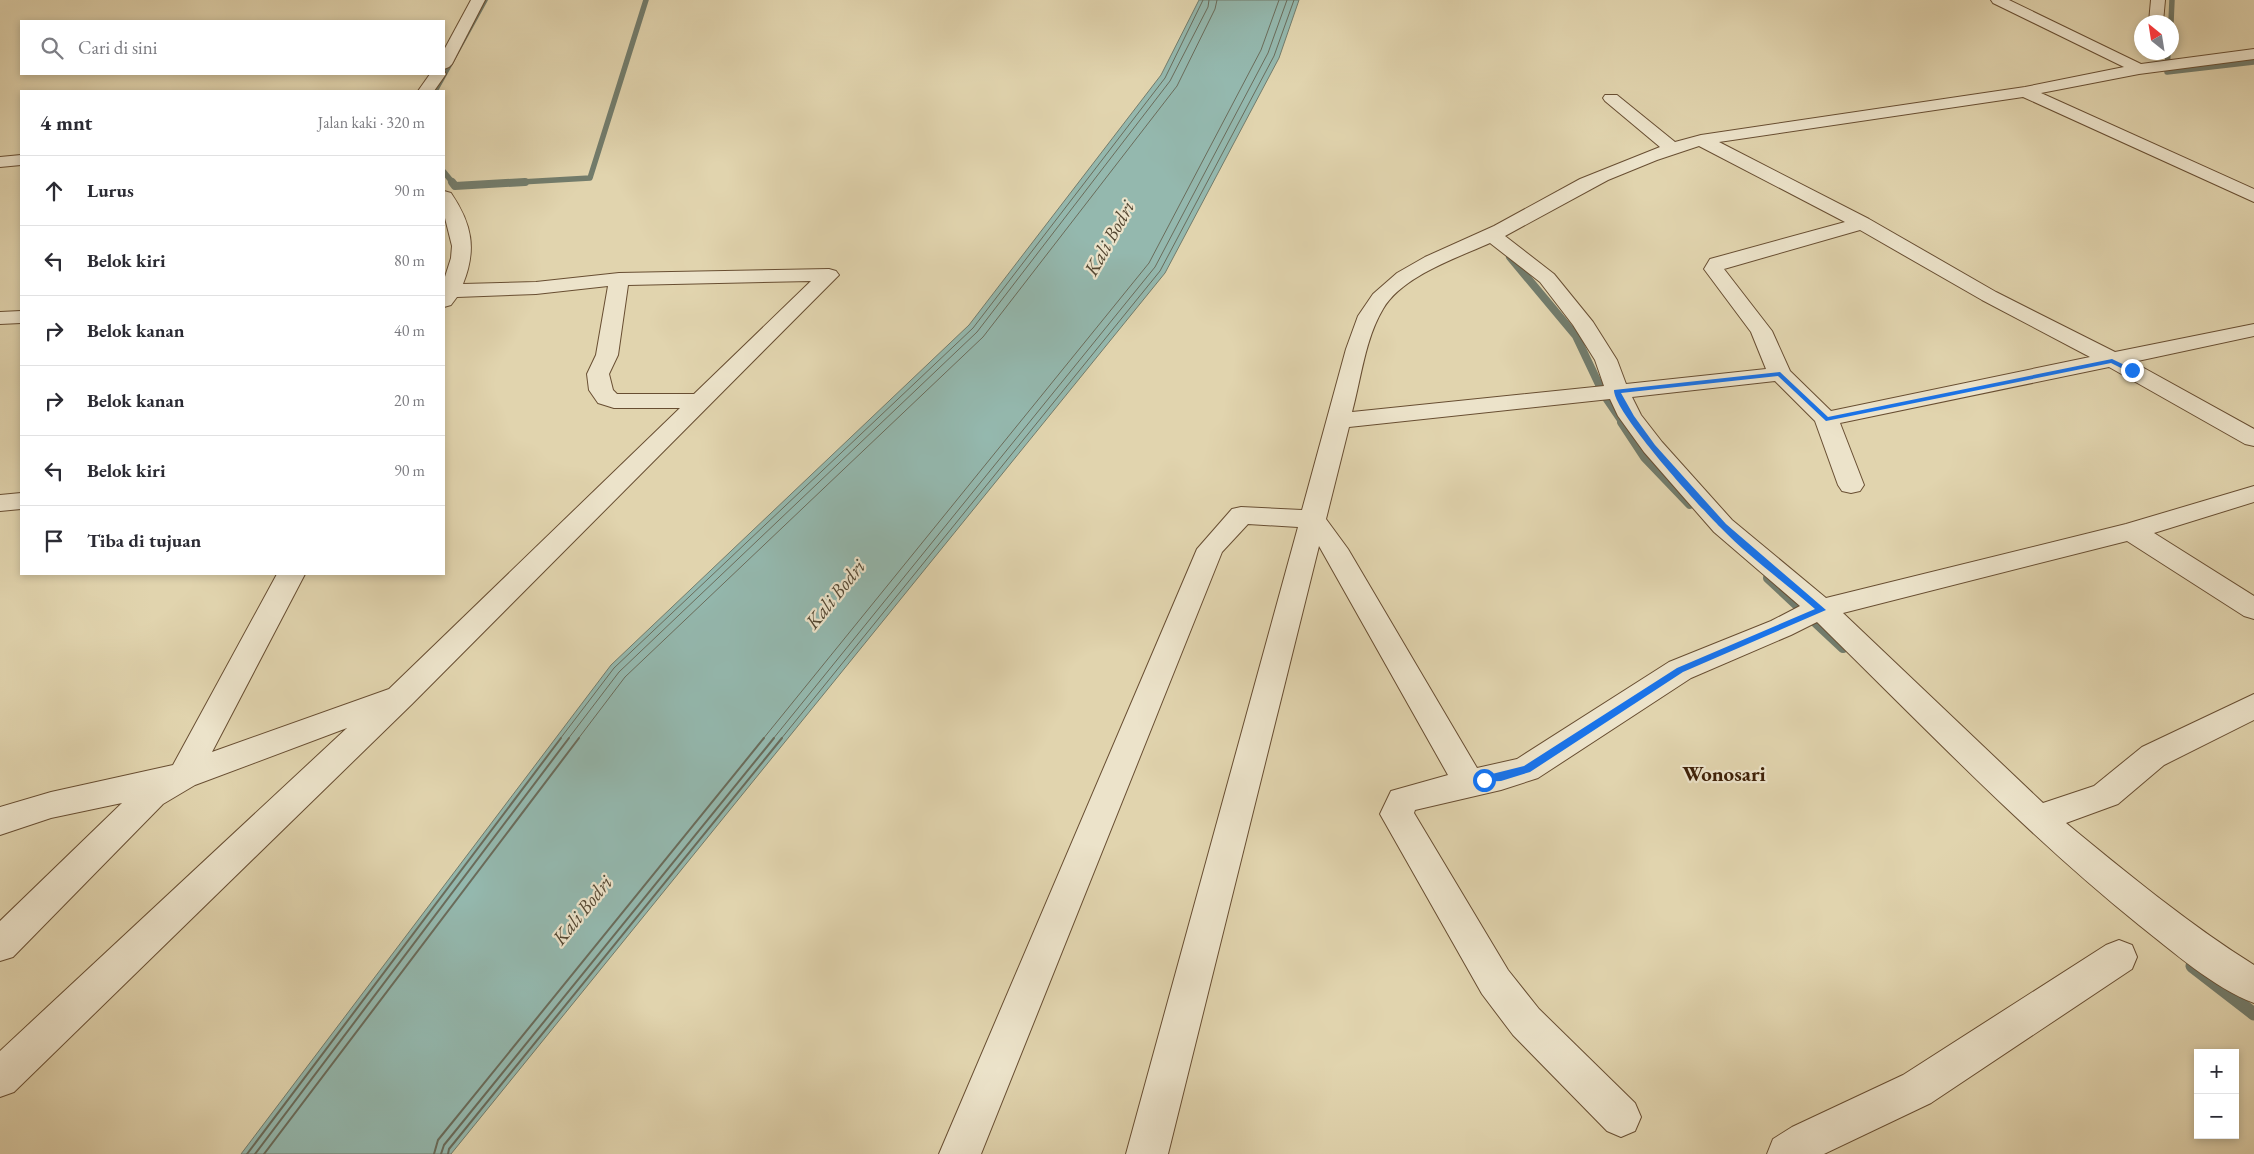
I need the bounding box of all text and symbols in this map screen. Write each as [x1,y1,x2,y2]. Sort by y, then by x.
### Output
north arrow [2134,15,2179,60]
search box [20,20,445,75]
icon: search [38,34,66,62]
text: Cari di sini [78,35,157,60]
text: 4 mnt [40,109,92,136]
text: Jalan kaki · 320 m [318,112,425,133]
icon: ahead [40,177,68,205]
text: Lurus [87,178,134,203]
text: 90 m [394,180,425,201]
water label: Kali Bodri [1077,195,1141,281]
icon: left [40,247,68,275]
text: Belok kiri [87,248,166,273]
text: 80 m [394,250,425,271]
icon: right [40,317,68,345]
text: Belok kanan [87,318,185,343]
text: 40 m [394,320,425,341]
route end [2121,359,2144,382]
icon: right [40,387,68,415]
text: Belok kanan [87,388,185,413]
text: 20 m [394,390,425,411]
icon: left [40,457,68,485]
text: Belok kiri [87,458,166,483]
text: 90 m [394,460,425,481]
icon: arrive [40,527,68,555]
text: Tiba di tujuan [87,528,201,553]
water label: Kali Bodri [799,553,872,635]
district label: Wonosari [1682,760,1766,787]
route start [1473,769,1496,792]
water label: Kali Bodri [546,869,619,951]
map controls [2194,1049,2239,1139]
button: + [2194,1049,2239,1094]
button: − [2194,1094,2239,1139]

